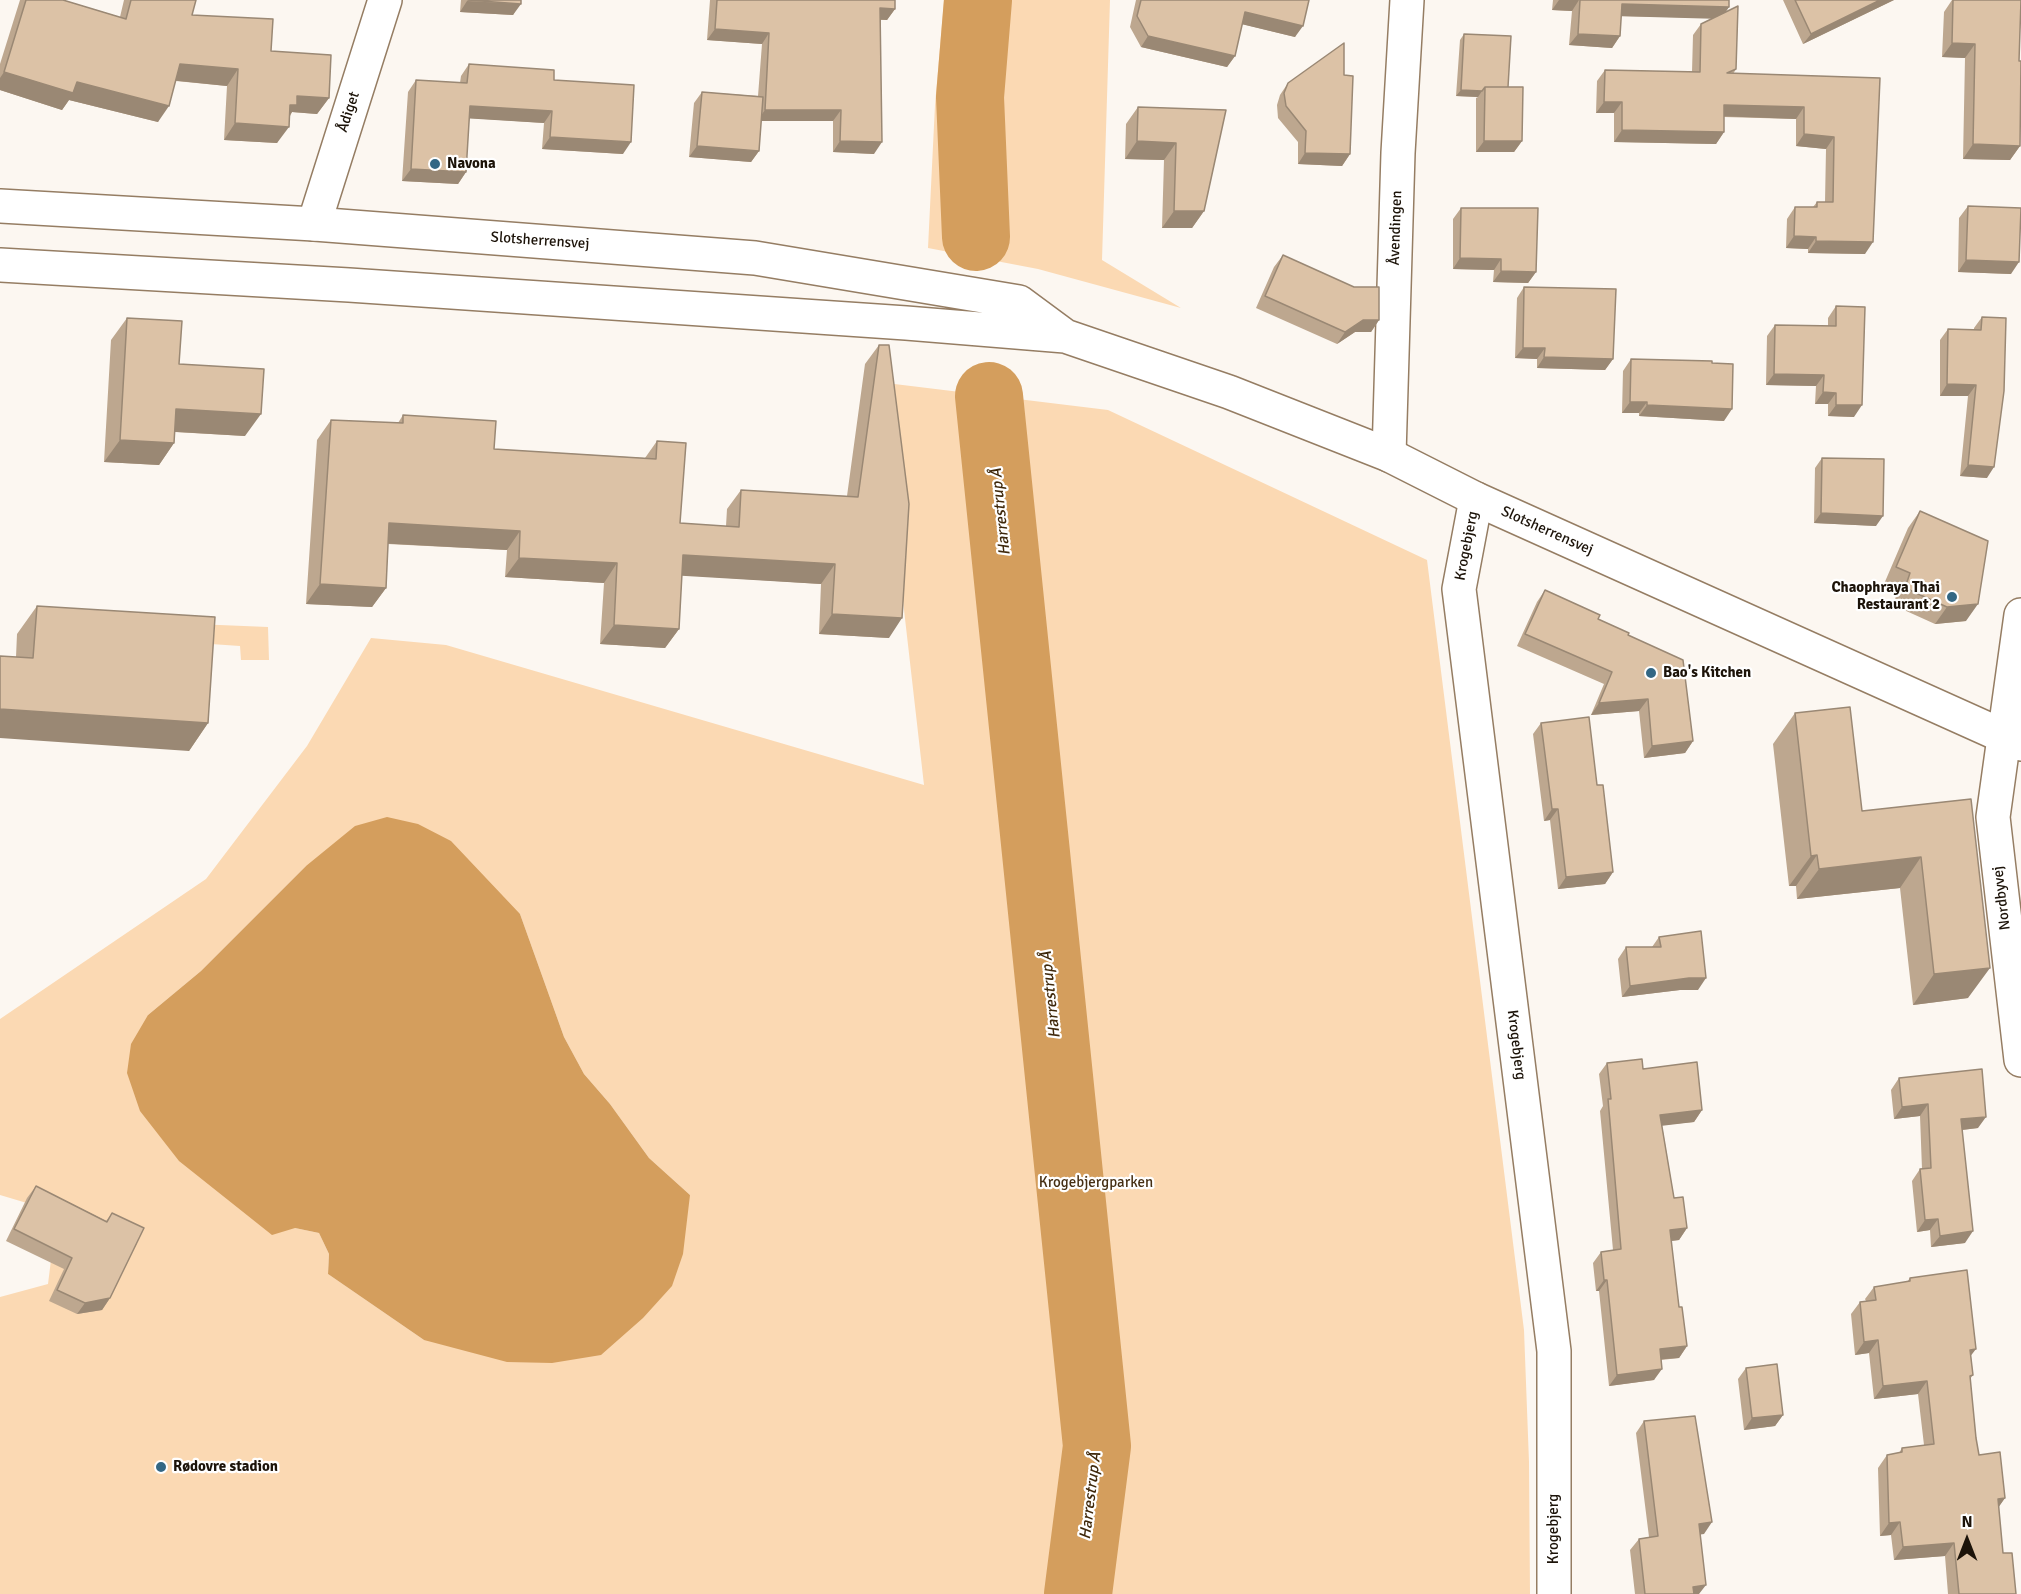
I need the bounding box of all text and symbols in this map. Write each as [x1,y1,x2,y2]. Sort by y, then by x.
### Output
street label: Ådiget [334,89,364,135]
place label: Navona [447,155,496,173]
marker: Navona [428,157,442,171]
street label: Åvendingen [1386,190,1406,266]
street label: Slotsherrensvej [490,229,590,253]
water label: Harrestrup Å [987,468,1015,556]
street label: Slotsherrensvej [1498,503,1596,559]
street label: Krogebjerg [1451,510,1483,582]
place label: Chaophraya Thai Restaurant 2 [1831,579,1940,614]
marker: Chaophraya Thai Restaurant 2 [1945,590,1959,604]
place label: Bao's Kitchen [1663,664,1751,682]
marker: Bao's Kitchen [1644,666,1658,680]
street label: Nordbyvej [1989,865,2015,931]
water label: Harrestrup Å [1037,951,1065,1039]
street label: Krogebjerg [1503,1009,1529,1081]
park label: Krogebjergparken [1039,1174,1153,1192]
water label: Harrestrup Å [1076,1451,1106,1541]
place label: Rødovre stadion [173,1458,278,1476]
marker: Rødovre stadion [154,1460,168,1474]
street label: Krogebjerg [1545,1494,1563,1564]
north arrow [1937,1510,1997,1570]
text: N [1961,1512,1973,1532]

